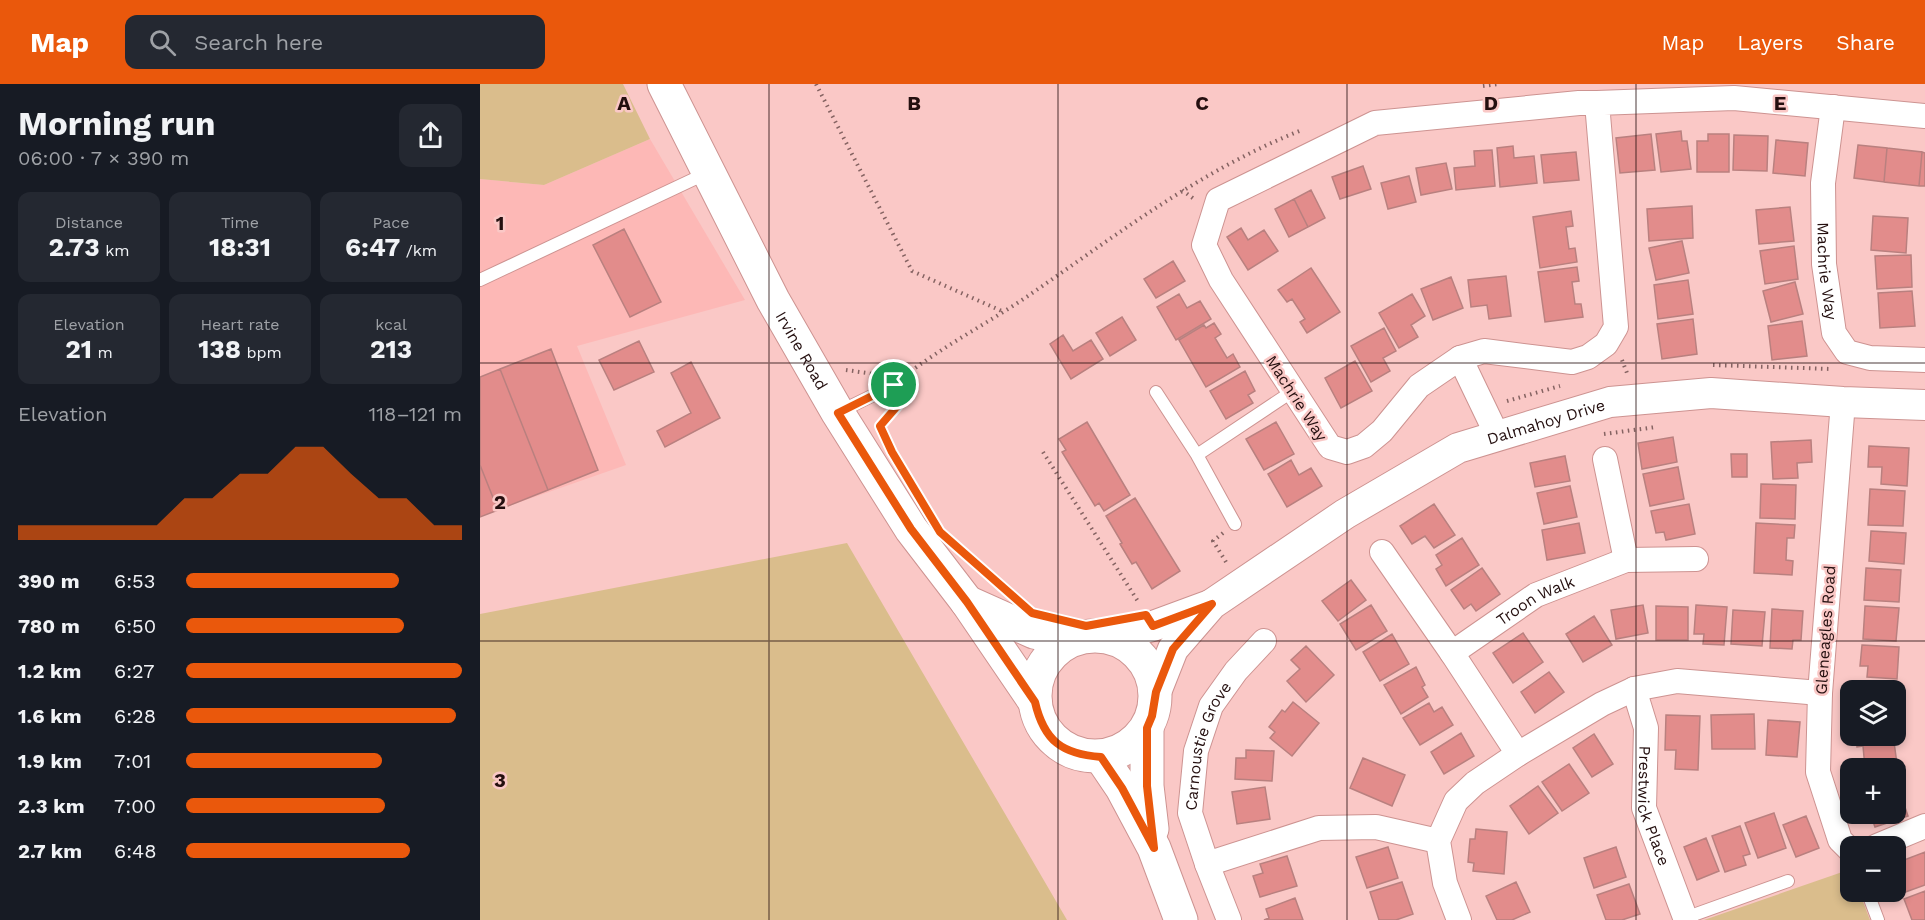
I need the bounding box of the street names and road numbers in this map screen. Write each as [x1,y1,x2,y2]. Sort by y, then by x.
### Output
street label: Machrie Way [1813,222,1841,322]
street label: Irvine Road [771,308,832,393]
street label: Machrie Way [1262,352,1332,445]
street label: Dalmahoy Drive [1485,395,1607,449]
street label: Gleneagles Road [1812,565,1839,695]
street label: Troon Walk [1493,572,1577,630]
street label: Carnoustie Grove [1181,678,1235,811]
street label: Prestwick Place [1633,745,1674,868]

